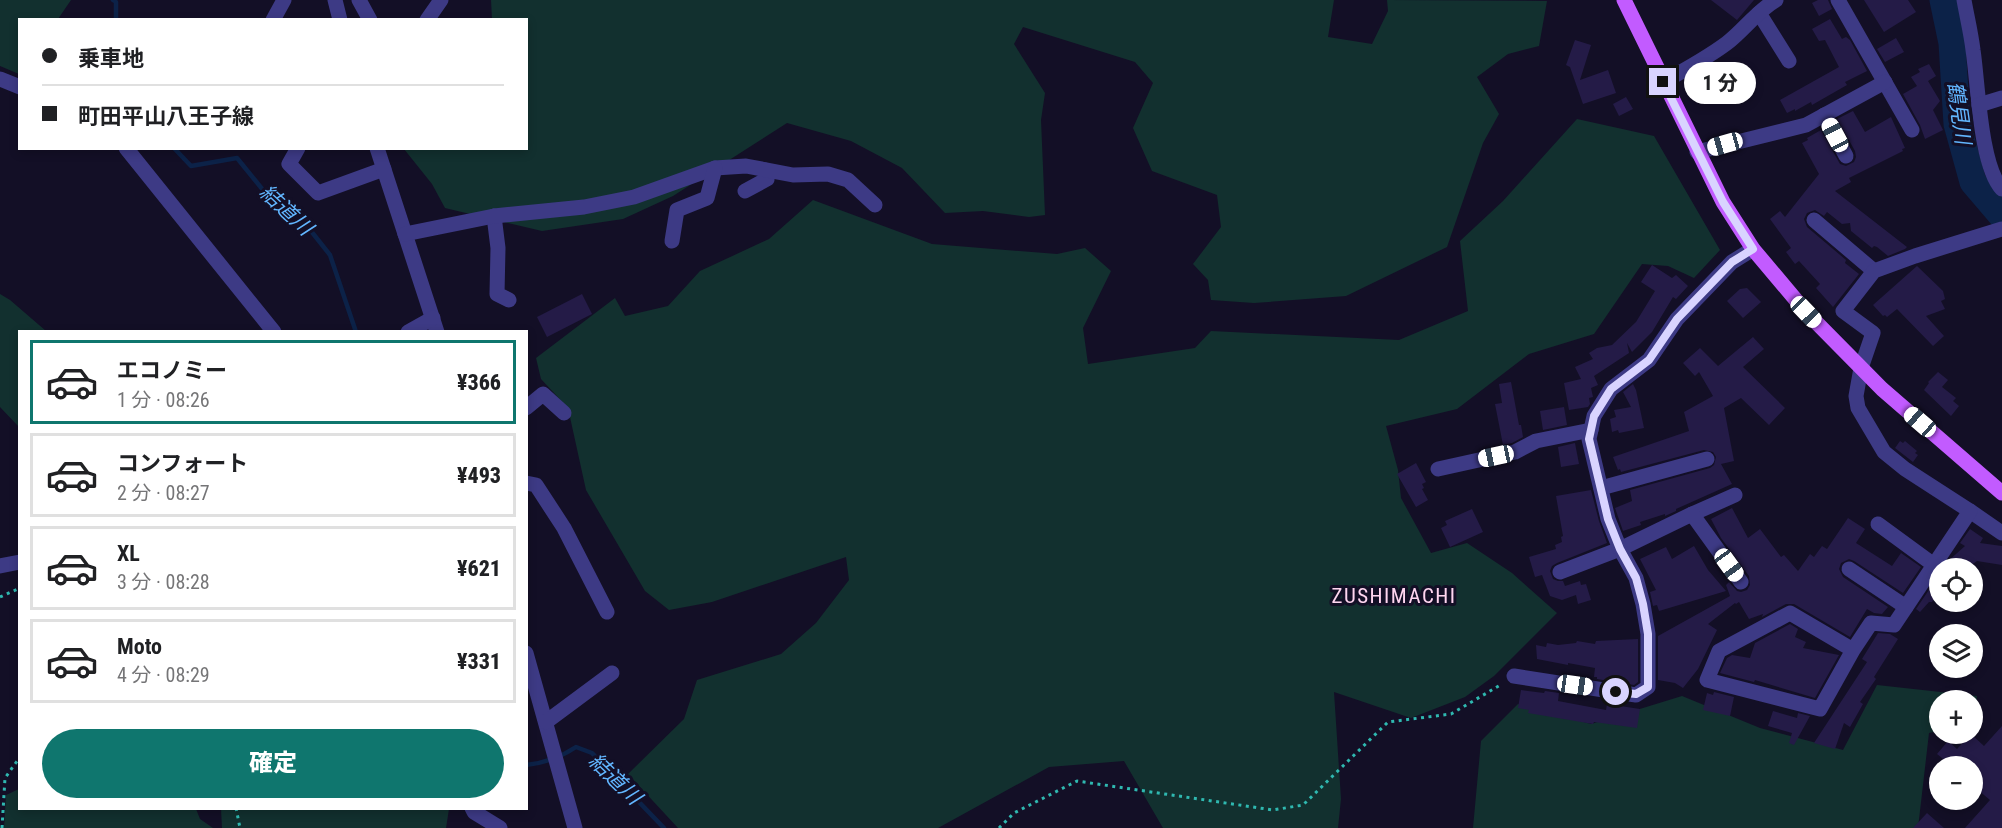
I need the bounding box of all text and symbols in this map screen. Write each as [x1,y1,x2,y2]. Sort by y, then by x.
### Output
text: 乗車地 [78,46,144,71]
callout: 1 分 [1684,61,1756,103]
route end [1649,68,1676,95]
text: 1 分 [1703,71,1737,95]
water label: 鶴見川 [1943,80,1976,148]
text: 町田平山八王子線 [78,104,254,129]
car [1819,115,1851,155]
car [1705,130,1745,158]
water label: 結道川 [255,180,319,242]
car [1787,293,1825,331]
icon: car [45,355,99,409]
text: エコノミー [117,358,227,383]
text: ¥366 [457,370,501,395]
text: 1 分 · 08:26 [117,388,210,412]
car [1901,403,1939,441]
car [1477,443,1515,469]
icon: car [45,448,99,502]
text: コンフォート [117,451,248,476]
text: ¥493 [457,463,501,488]
text: 2 分 · 08:27 [117,481,210,505]
icon: car [45,541,99,595]
text: XL [117,541,140,566]
car [1711,545,1747,585]
text: ¥621 [457,556,501,581]
map controls [1929,558,1983,810]
button: locate [1929,558,1983,612]
text: 3 分 · 08:28 [117,570,210,594]
district label: ZUSHIMACHI [1331,584,1457,608]
button: layers [1929,624,1983,678]
icon: car [45,634,99,688]
text: Moto [117,634,162,659]
text: ¥331 [457,649,501,674]
text: 4 分 · 08:29 [117,663,210,687]
car [1556,674,1594,696]
route start [1602,678,1629,705]
button: + [1929,690,1983,744]
button: 確定 [42,729,504,798]
water label: 結道川 [584,748,647,811]
button: − [1929,756,1983,810]

